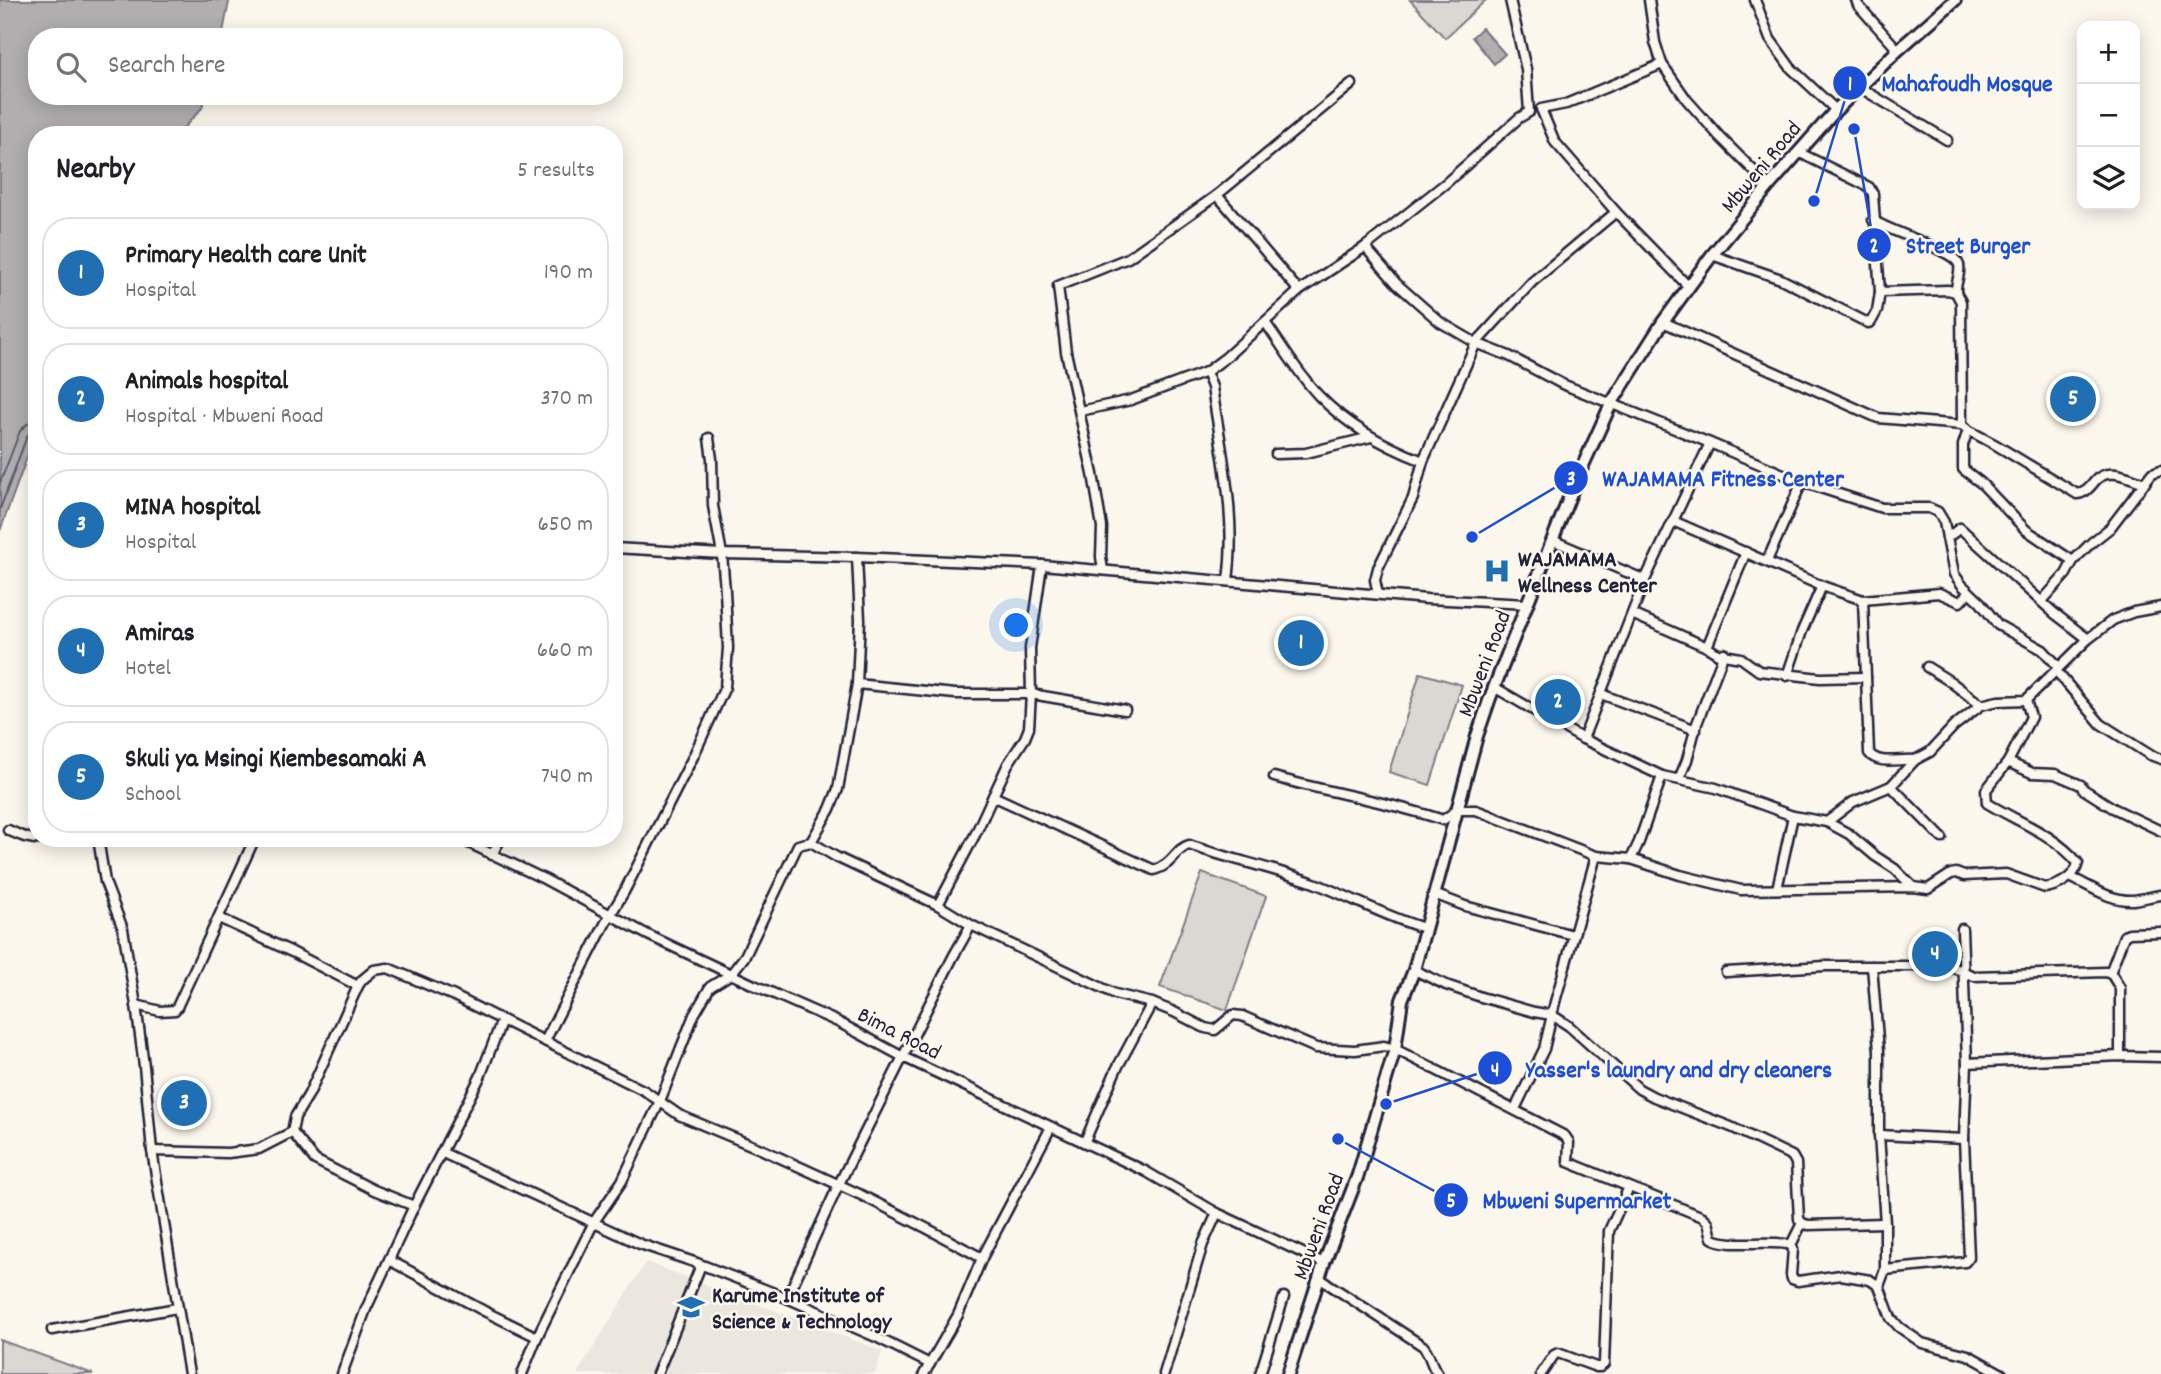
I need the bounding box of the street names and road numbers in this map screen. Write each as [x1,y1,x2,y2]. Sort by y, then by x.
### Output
street label: Mbweni Road [1714,115,1811,222]
street label: Mbweni Road [1451,606,1522,722]
street label: Bima Road [851,1000,946,1070]
street label: Mbweni Road [1286,1169,1355,1285]

